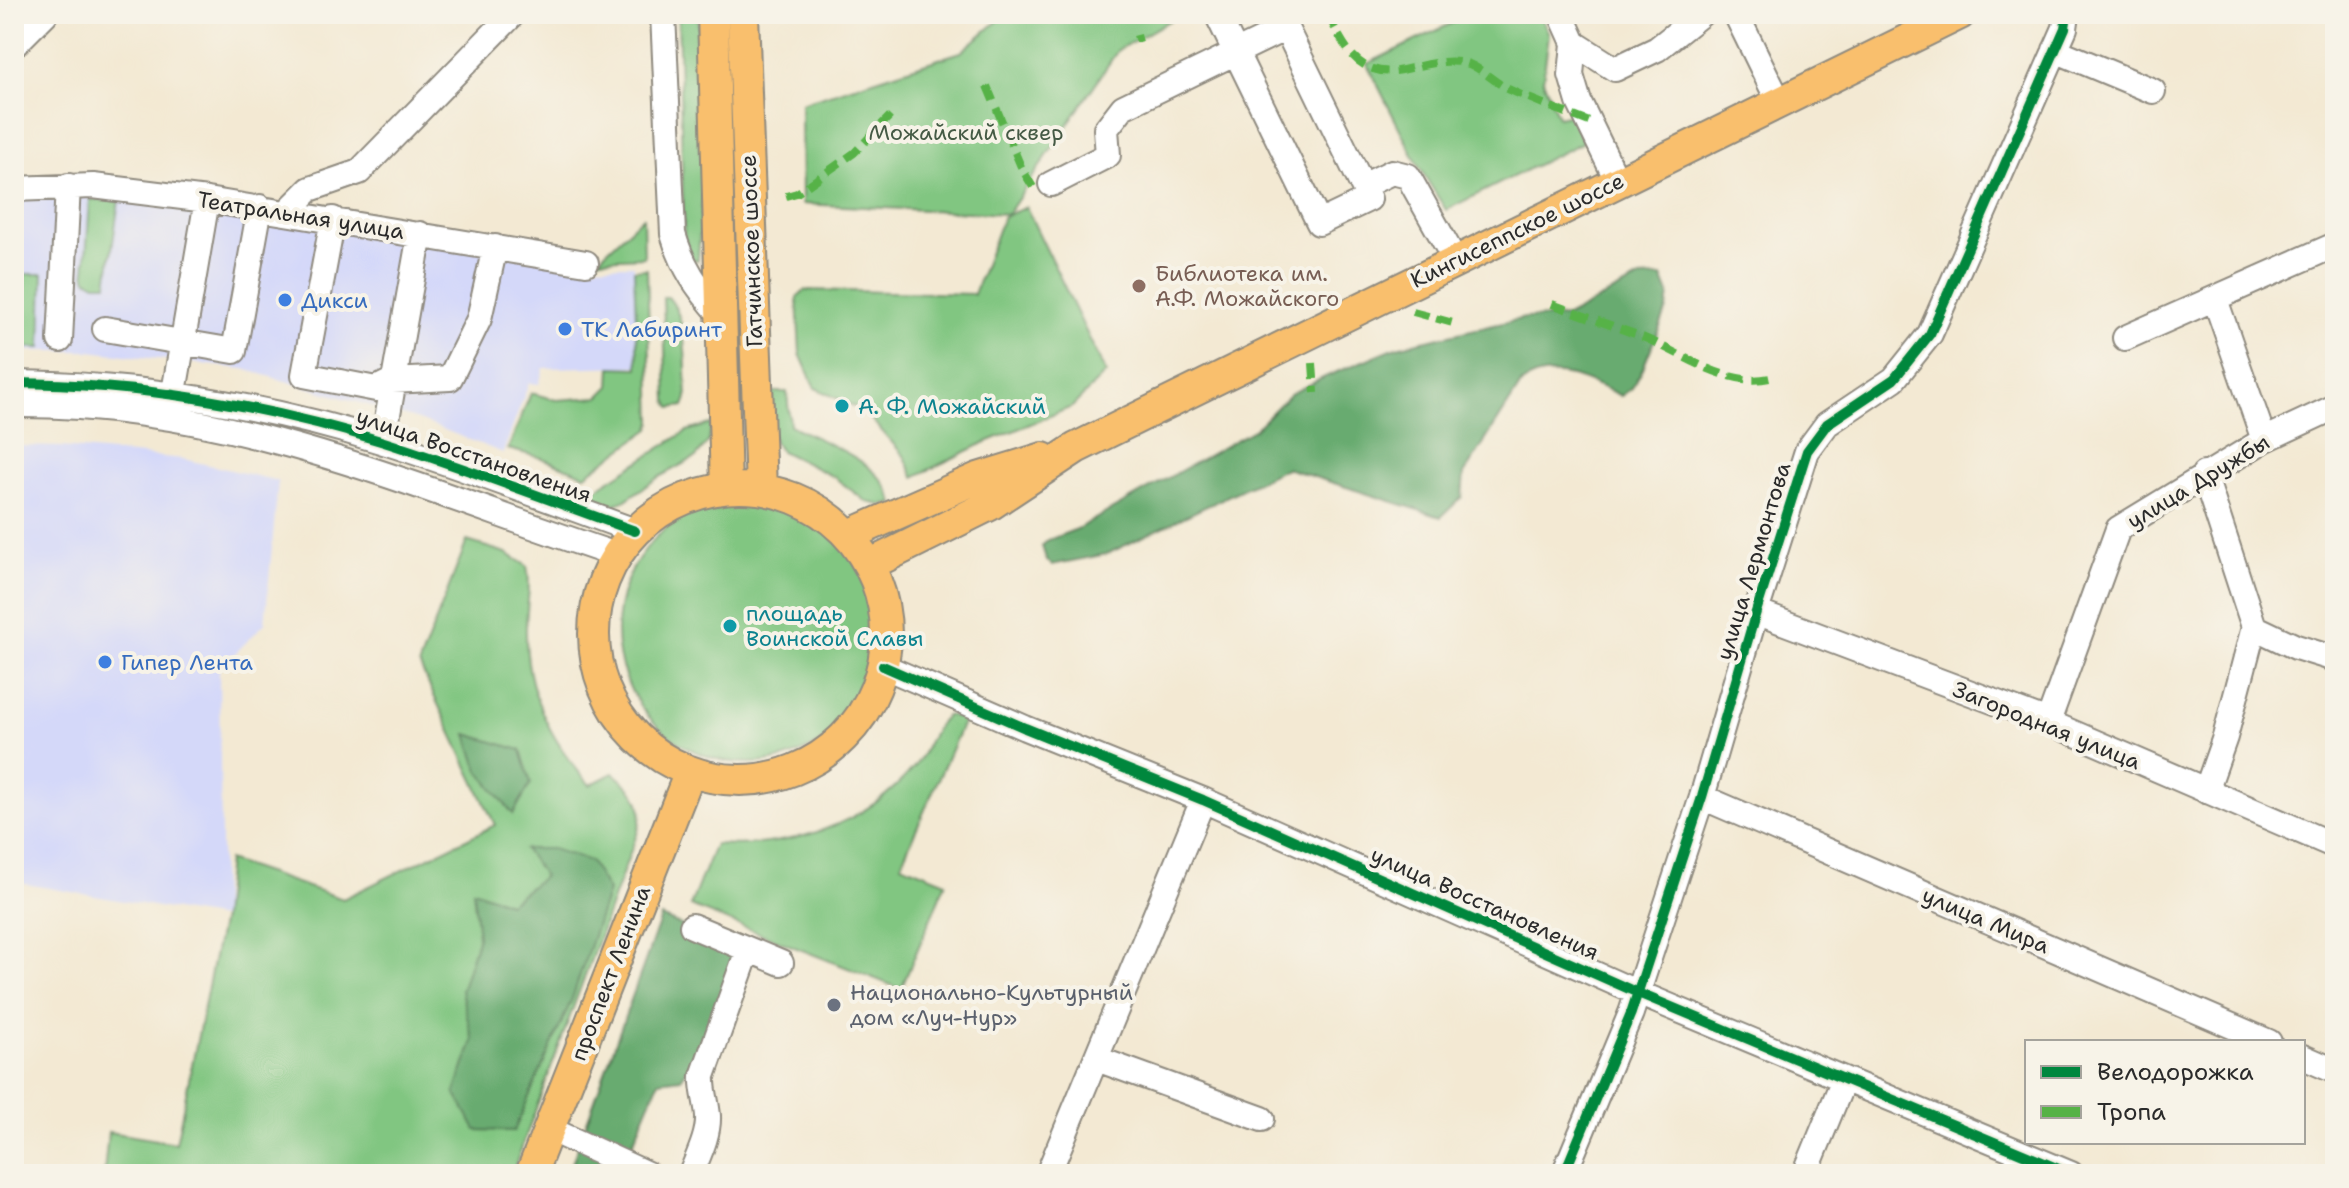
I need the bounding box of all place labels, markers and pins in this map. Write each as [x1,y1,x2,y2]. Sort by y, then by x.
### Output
place label: Библиотека им. А.Ф. Можайского [1155,259,1339,313]
marker: Библиотека им. А.Ф. Можайского [1130,277,1148,295]
place label: Дикси [301,286,368,315]
marker: Дикси [276,291,294,309]
place label: ТК Лабиринт [581,315,723,344]
marker: ТК Лабиринт [556,320,574,338]
place label: А. Ф. Можайский [858,392,1046,421]
marker: А. Ф. Можайский [833,397,851,415]
place label: площадь Воинской Славы [746,599,923,653]
marker: площадь Воинской Славы [721,617,739,635]
place label: Гипер Лента [121,648,253,677]
marker: Гипер Лента [96,653,114,671]
place label: Национально-Культурный дом «Луч-Нур» [850,978,1133,1032]
marker: Национально-Культурный дом «Луч-Нур» [825,996,843,1014]

